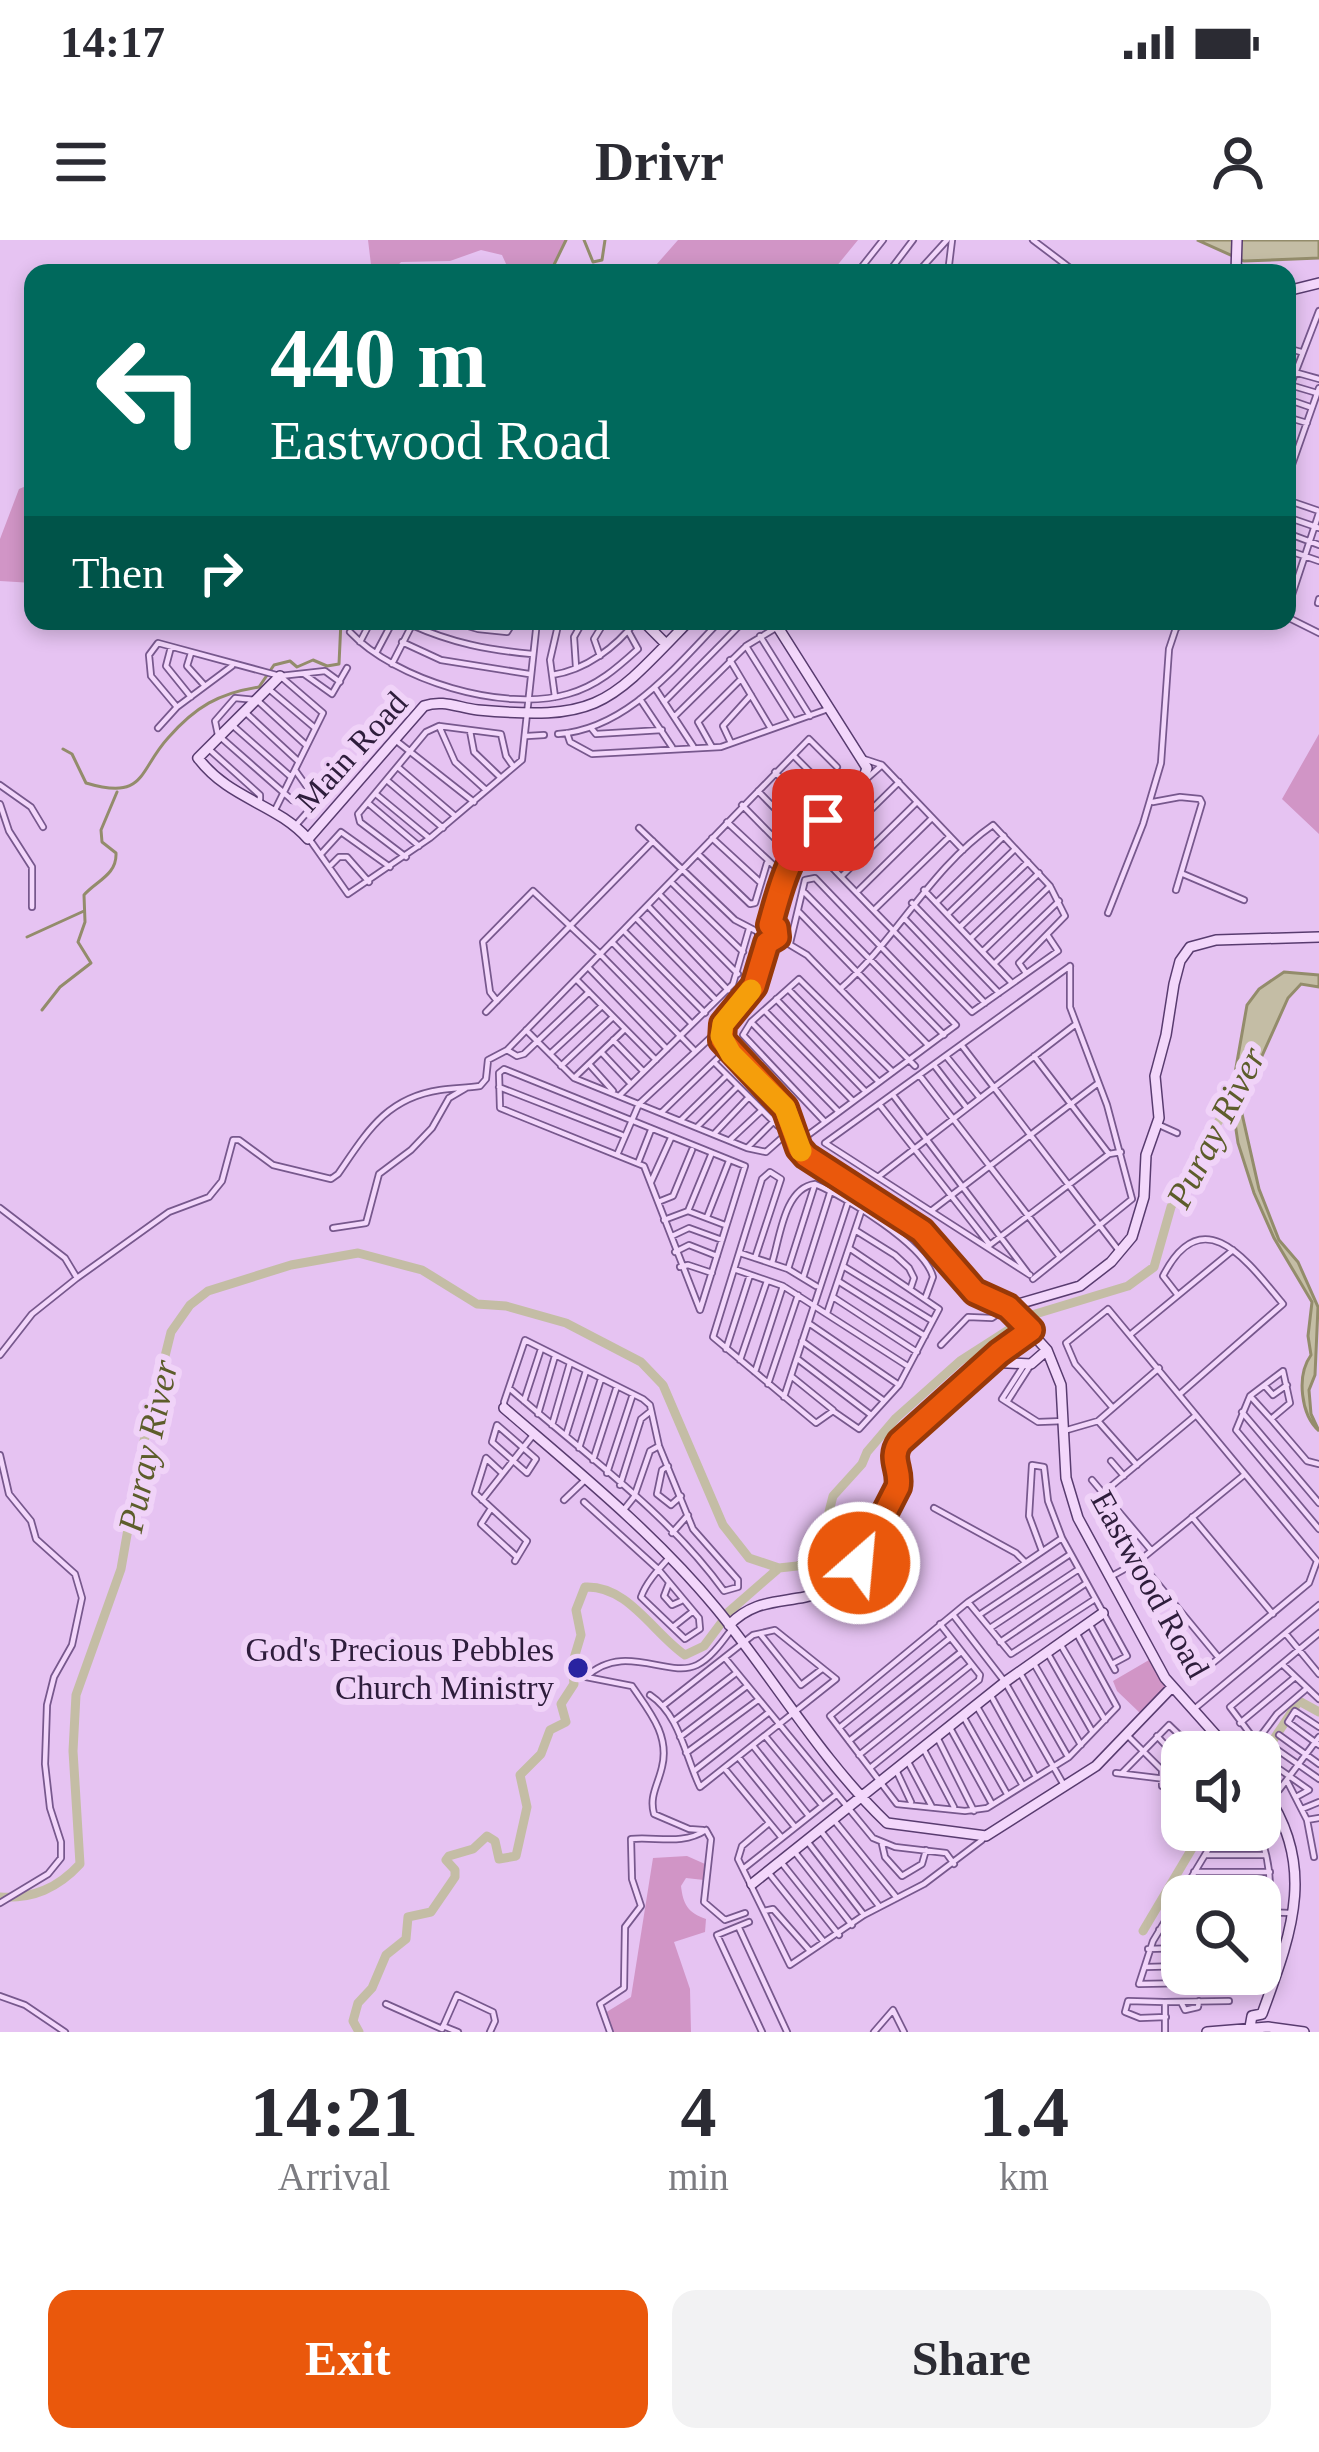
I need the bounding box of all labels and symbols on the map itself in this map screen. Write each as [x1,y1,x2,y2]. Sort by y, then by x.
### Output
street label: Main Road [289,684,415,819]
pin [772,769,874,871]
water label: Puray River [1158,1040,1274,1215]
water label: Puray River [110,1356,186,1537]
street label: Eastwood Road [1084,1485,1217,1685]
position arrow [796,1500,922,1626]
place label: God's Precious Pebbles Church Ministry [246,1632,554,1706]
marker: God's Precious Pebbles Church Ministry [565,1655,591,1681]

